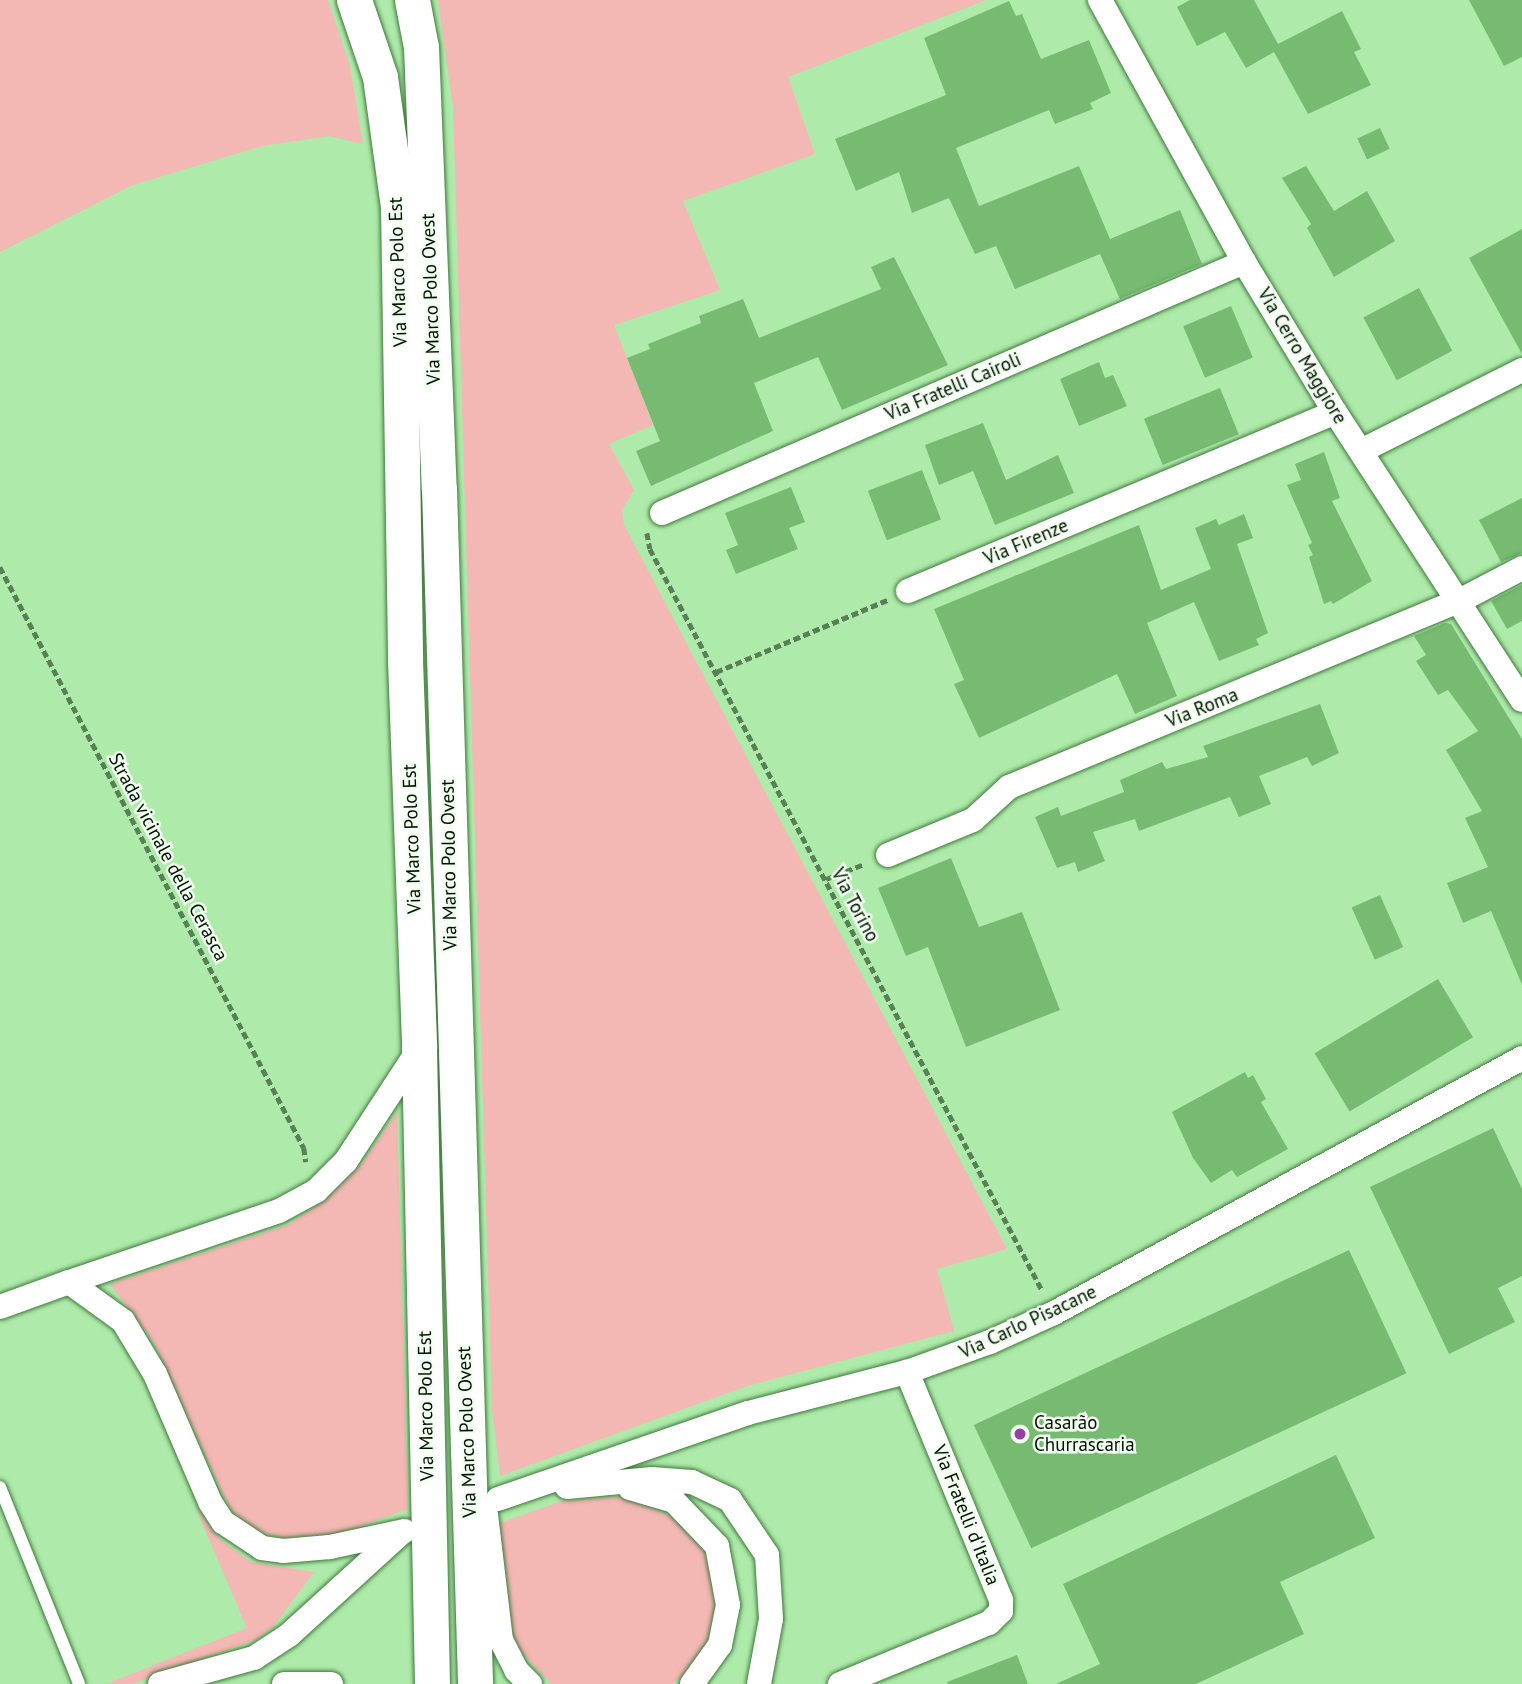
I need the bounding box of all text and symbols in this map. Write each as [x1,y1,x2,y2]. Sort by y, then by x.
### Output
street label: Via Marco Polo Est [384,197,412,347]
street label: Via Marco Polo Ovest [417,213,445,385]
street label: Via Cerro Maggiore [1252,284,1352,428]
street label: Via Fratelli Cairoli [882,348,1024,426]
street label: Via Firenze [980,514,1072,570]
street label: Via Roma [1163,683,1241,733]
street label: Strada vicinale della Cerasca [103,749,233,965]
street label: Via Marco Polo Est [398,764,426,914]
street label: Via Marco Polo Ovest [436,779,462,951]
street label: Via Torino [826,864,884,946]
street label: Via Carlo Pisacane [956,1280,1100,1364]
street label: Via Marco Polo Est [413,1331,439,1481]
street label: Via Marco Polo Ovest [453,1346,481,1518]
place label: Casarão Churrascaria [1034,1412,1135,1456]
marker: Casarão Churrascaria [1012,1426,1028,1442]
street label: Via Fratelli d'Italia [928,1442,1004,1588]

